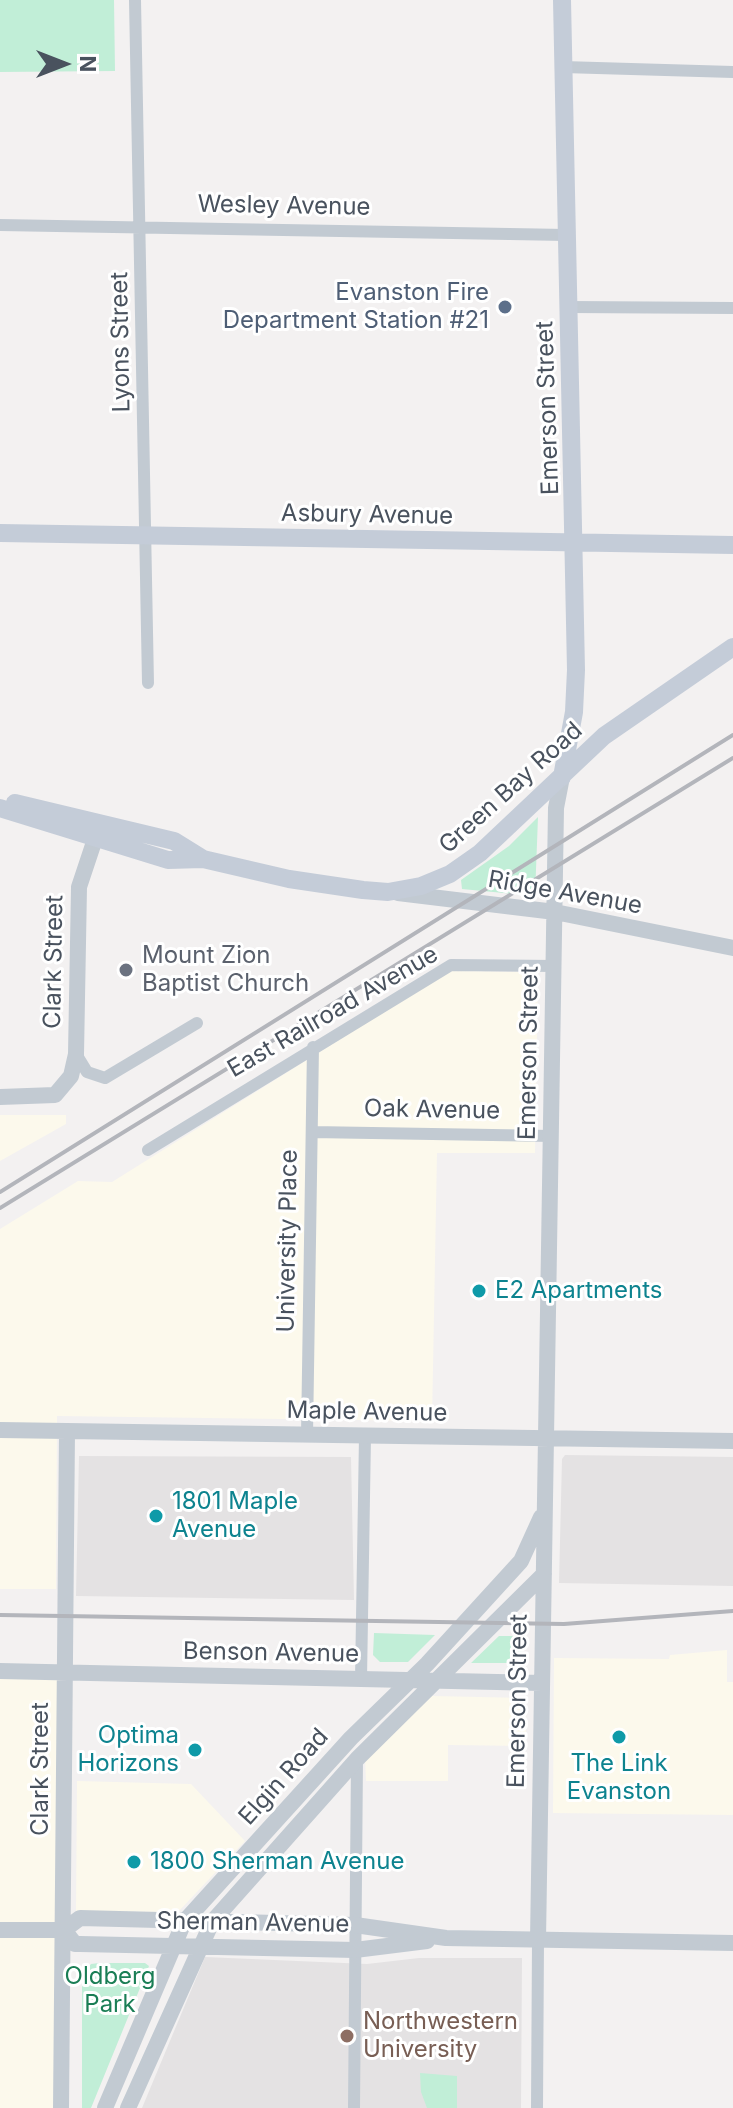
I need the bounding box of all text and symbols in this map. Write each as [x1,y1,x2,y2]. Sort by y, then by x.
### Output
north arrow [24,24,104,104]
text: N [75,56,101,72]
street label: Wesley Avenue [197,190,371,222]
street label: Lyons Street [105,271,137,413]
place label: Evanston Fire Department Station #21 [223,279,489,335]
marker: Evanston Fire Department Station #21 [496,298,514,316]
street label: Emerson Street [531,320,565,496]
street label: Asbury Avenue [281,499,453,531]
street label: Green Bay Road [434,716,588,860]
street label: Ridge Avenue [486,865,644,921]
street label: Clark Street [38,895,70,1029]
street label: East Railroad Avenue [223,940,443,1084]
place label: Mount Zion Baptist Church [142,942,309,998]
marker: Mount Zion Baptist Church [117,961,135,979]
street label: Emerson Street [513,966,545,1140]
street label: Oak Avenue [364,1094,500,1126]
street label: University Place [272,1149,304,1333]
place label: E2 Apartments [495,1277,663,1305]
marker: E2 Apartments [470,1282,488,1300]
street label: Maple Avenue [286,1396,448,1428]
place label: 1801 Maple Avenue [172,1488,298,1544]
marker: 1801 Maple Avenue [147,1507,165,1525]
street label: Emerson Street [502,1614,534,1788]
street label: Benson Avenue [183,1637,359,1669]
street label: Clark Street [27,1702,55,1836]
place label: Optima Horizons [77,1722,179,1778]
street label: Elgin Road [233,1723,335,1831]
marker: The Link Evanston [610,1728,628,1746]
marker: Optima Horizons [186,1741,204,1759]
place label: The Link Evanston [567,1750,671,1806]
place label: 1800 Sherman Avenue [150,1848,404,1876]
marker: 1800 Sherman Avenue [125,1853,143,1871]
street label: Sherman Avenue [156,1907,350,1939]
park label: Oldberg Park [65,1963,155,2019]
place label: Northwestern University [363,2008,518,2064]
marker: Northwestern University [338,2027,356,2045]

